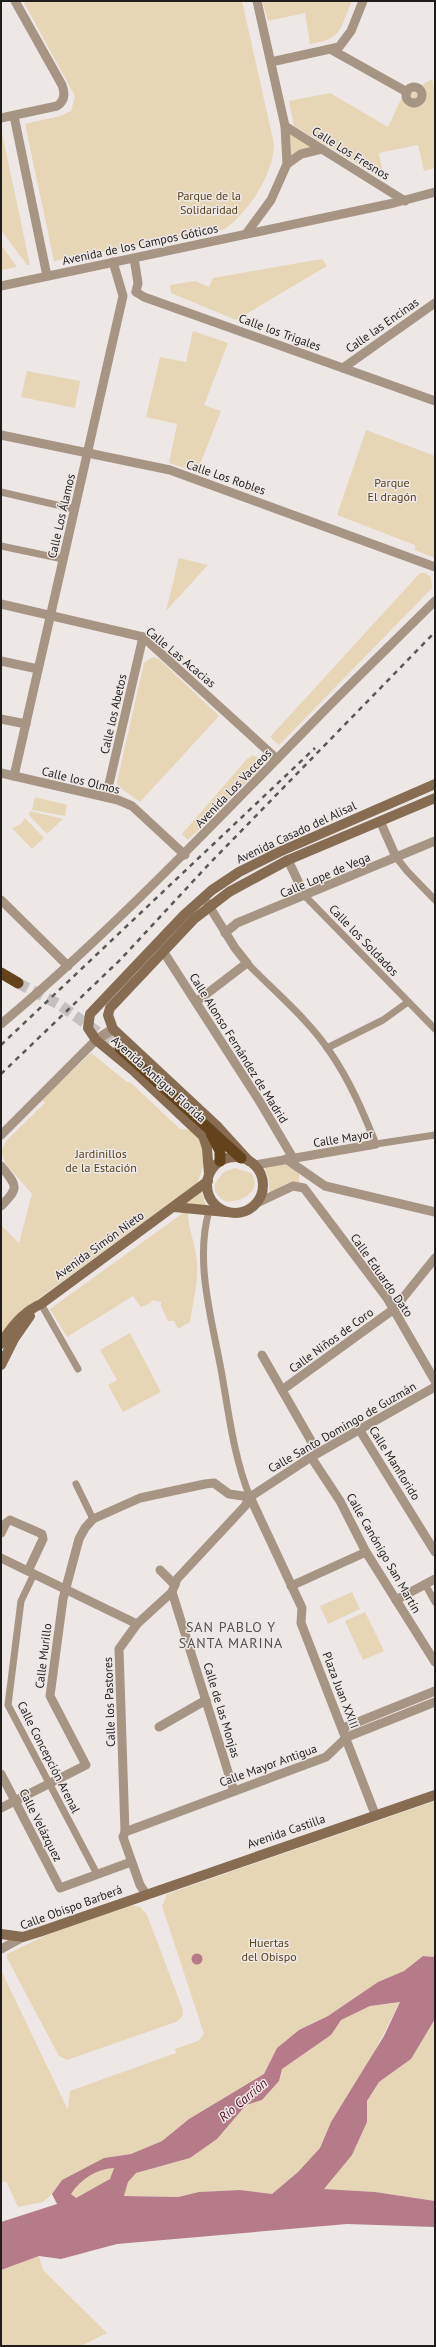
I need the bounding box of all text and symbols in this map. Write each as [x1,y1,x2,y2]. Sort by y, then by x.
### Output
street label: Calle Los Fresnos [309,123,393,183]
park label: Parque de la Solidaridad [177,188,241,217]
street label: Avenida de los Campos Góticos [61,220,219,268]
street label: Calle las Encinas [343,294,421,356]
street label: Calle los Trigales [237,310,323,354]
street label: Calle Los Robles [184,456,268,498]
street label: Calle Los Álamos [44,472,78,560]
park label: Parque El dragón [367,475,417,504]
street label: Calle Las Acacias [143,623,219,691]
street label: Calle los Abetos [96,672,130,756]
street label: Avenida Los Vacceos [192,746,274,830]
street label: Calle los Olmos [40,763,122,797]
street label: Avenida Casado del Alisal [234,797,359,866]
street label: Calle Lope de Vega [278,849,372,901]
street label: Calle los Soldados [326,901,402,979]
street label: Calle Alonso Fernández de Madrid [186,970,292,1126]
street label: Avenida Antigua Florida [109,1033,209,1125]
street label: Calle Mayor [312,1126,374,1150]
park label: Jardinillos de la Estación [65,1146,137,1175]
street label: Avenida Simón Nieto [51,1207,147,1283]
street label: Calle Eduardo Dato [348,1230,416,1320]
street label: Calle Niños de Coro [286,1304,376,1376]
street label: Calle Santo Domingo de Guzmán [265,1378,419,1476]
street label: Calle Manflorido [366,1423,424,1503]
street label: Calle Canónigo San Martín [343,1490,425,1616]
district label: SAN PABLO Y SANTA MARINA [179,1618,283,1652]
street label: Calle Murillo [32,1623,54,1689]
street label: Plaza Juan XXIII [319,1650,363,1730]
street label: Calle los Pastores [100,1657,118,1747]
street label: Calle de las Monjas [200,1660,244,1760]
street label: Calle Concepción Arenal [14,1698,84,1816]
street label: Calle Mayor Antigua [217,1740,319,1790]
street label: Calle Velázquez [16,1786,66,1864]
street label: Avenida Castilla [245,1811,327,1851]
street label: Calle Obispo Barberá [18,1882,124,1932]
park label: Huertas del Obispo [241,1935,297,1964]
water label: Río Carrión [215,2075,271,2125]

